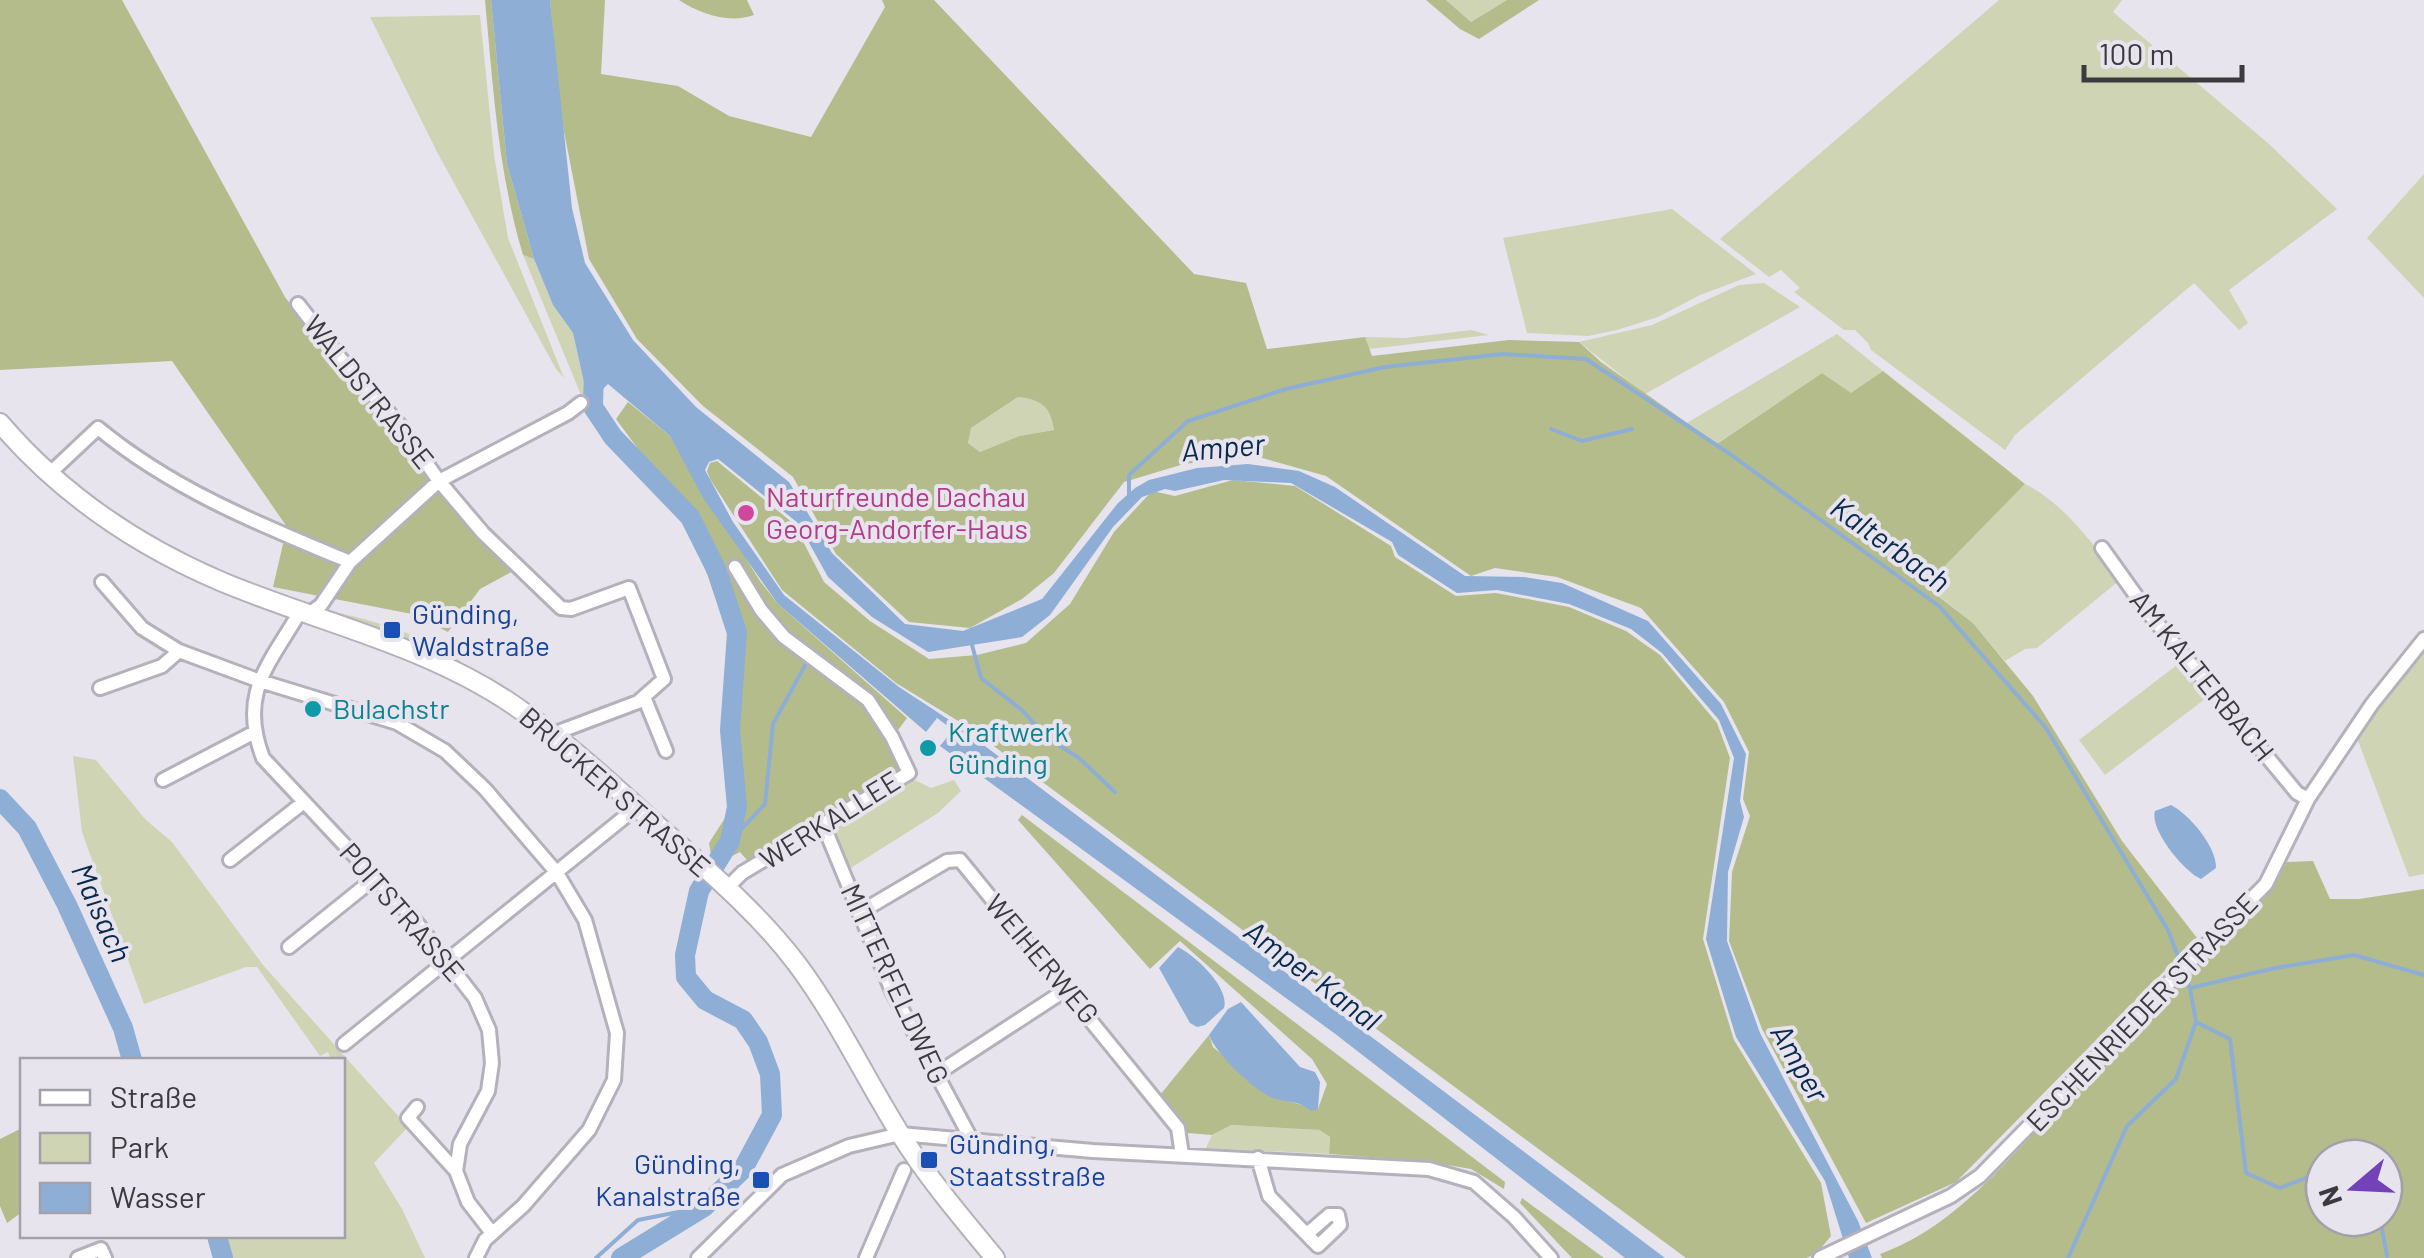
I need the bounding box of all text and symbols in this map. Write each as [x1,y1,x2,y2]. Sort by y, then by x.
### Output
scale bar [2084,20,2242,82]
text: 100 m [2099,35,2174,71]
street label: WALDSTRASSE [298,308,442,475]
water label: Amper [1180,424,1267,468]
place label: Naturfreunde Dachau Georg-Andorfer-Haus [766,479,1028,545]
water label: Kalterbach [1824,488,1958,599]
marker: Naturfreunde Dachau Georg-Andorfer-Haus [735,502,757,524]
street label: AM KALTERBACH [2124,583,2282,768]
place label: Günding, Waldstraße [412,596,550,662]
marker: Günding, Waldstraße [381,619,403,641]
place label: Bulachstr [333,691,449,725]
marker: Bulachstr [302,698,324,720]
street label: BRUCKER STRASSE [513,699,718,883]
place label: Kraftwerk Günding [948,714,1068,780]
marker: Kraftwerk Günding [917,737,939,759]
street label: WERKALLEE [753,763,906,876]
street label: POITSTRASSE [333,835,472,988]
water label: Maisach [65,857,141,967]
street label: MITTERFELDWEG [835,878,957,1089]
street label: ESCHENRIEDER STRASSE [2019,885,2264,1138]
street label: WEIHERWEG [979,887,1107,1030]
water label: Amper Kanal [1238,912,1389,1037]
water label: Amper [1764,1017,1838,1108]
legend [20,1058,345,1238]
text: Straße [110,1078,197,1114]
place label: Günding, Staatsstraße [949,1126,1106,1192]
text: Park [110,1128,169,1164]
north arrow [2304,1138,2404,1238]
place label: Günding, Kanalstraße [595,1146,741,1212]
marker: Günding, Staatsstraße [918,1149,940,1171]
marker: Günding, Kanalstraße [750,1169,772,1191]
text: Wasser [110,1178,206,1214]
text: N [2310,1182,2349,1211]

